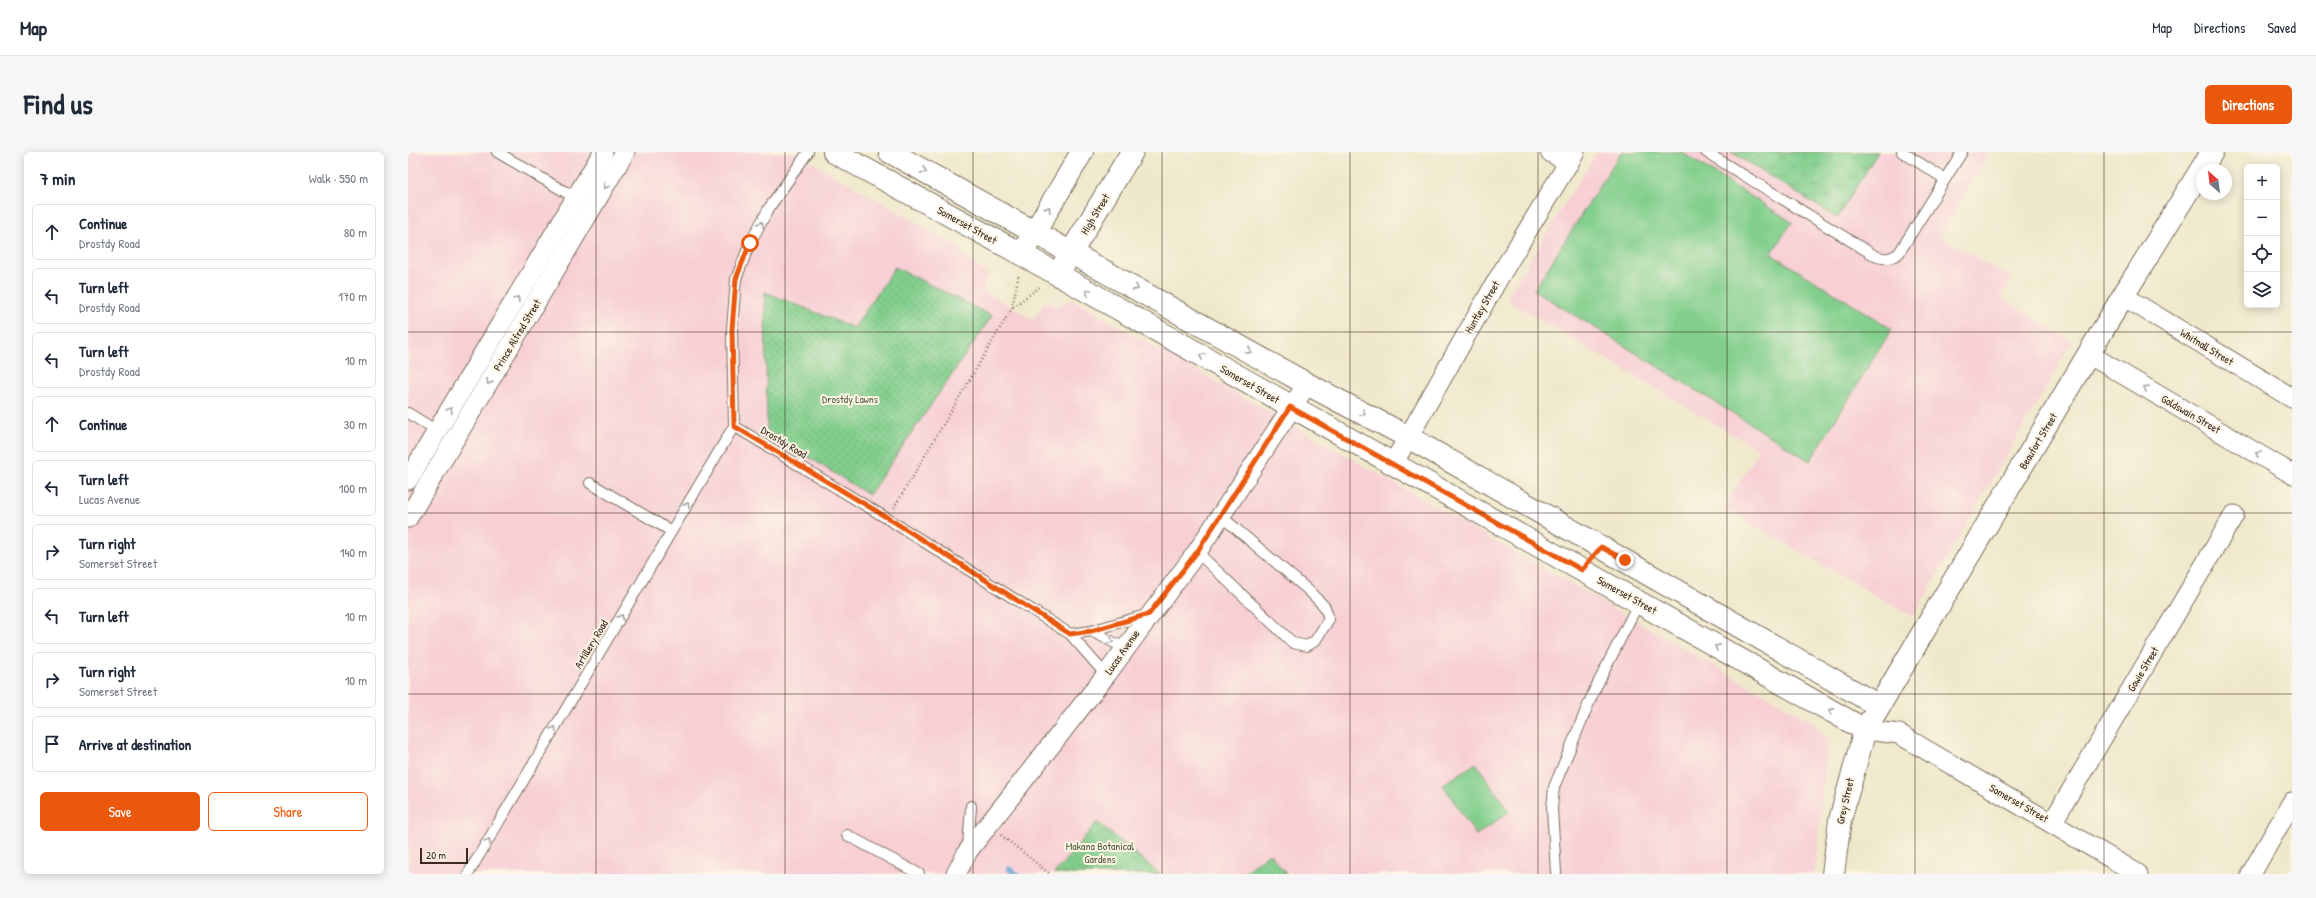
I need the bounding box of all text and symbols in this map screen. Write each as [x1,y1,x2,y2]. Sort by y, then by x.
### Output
text: Map [20,15,47,41]
text: Map [2152,18,2172,37]
text: Directions [2194,18,2245,37]
text: Saved [2267,18,2296,37]
text: Find us [24,85,93,123]
button: Directions [2205,85,2292,124]
north arrow [2196,164,2232,200]
map controls [2244,164,2280,308]
button: + [2244,164,2280,200]
one-way arrow [920,166,927,173]
text: 7 min [40,167,75,190]
text: Walk · 550 m [309,169,368,187]
one-way arrow [603,182,610,189]
street label: High Street [1077,191,1113,237]
button: − [2244,200,2280,236]
street label: Somerset Street [935,203,999,247]
one-way arrow [1043,206,1050,213]
text: Continue [79,213,127,234]
icon: ahead [41,221,63,243]
one-way arrow [756,221,763,228]
text: 80 m [344,223,367,241]
text: Drostdy Road [79,234,140,252]
route start [741,234,759,252]
button: locate [2244,236,2280,272]
button: layers [2244,272,2280,308]
text: Turn left [79,277,129,298]
street label: Huntley Street [1461,278,1503,336]
one-way arrow [1132,283,1139,290]
icon: left [41,285,63,307]
text: 170 m [338,287,367,305]
one-way arrow [1085,290,1093,297]
street label: Prince Alfred Street [490,296,544,374]
one-way arrow [512,296,519,303]
text: Drostdy Road [79,298,140,316]
street label: Whitnall Street [2178,326,2236,369]
text: Turn left [79,341,129,362]
one-way arrow [1245,347,1252,354]
icon: left [41,349,63,371]
text: 10 m [345,351,367,369]
one-way arrow [1198,354,1206,361]
street label: Somerset Street [1218,361,1282,407]
text: Drostdy Road [79,362,140,380]
one-way arrow [487,378,494,385]
one-way arrow [2143,386,2150,393]
street label: Goldswain Street [2159,391,2223,437]
park label: Drostdy Lawns [822,392,878,406]
one-way arrow [445,407,452,414]
one-way arrow [1359,409,1367,416]
street label: Beaufort Street [2016,410,2060,472]
icon: ahead [41,413,63,435]
text: Continue [79,414,127,435]
text: 30 m [344,415,367,433]
street label: Drostdy Road [758,423,810,462]
one-way arrow [2255,452,2262,459]
text: Turn left [79,469,129,490]
icon: left [41,477,63,499]
text: 100 m [339,479,367,497]
text: Lucas Avenue [79,490,140,508]
one-way arrow [682,502,689,509]
text: Turn right [79,533,135,554]
icon: right [41,541,63,563]
text: 140 m [340,543,367,561]
route end [1616,551,1634,569]
text: Somerset Street [79,554,157,572]
street label: Somerset Street [1595,573,1659,617]
icon: left [41,605,63,627]
text: Turn left [79,606,129,627]
text: 10 m [345,607,367,625]
one-way arrow [616,614,623,621]
street label: Artillery Road [571,616,611,671]
street label: Lucas Avenue [1101,626,1143,677]
one-way arrow [1107,636,1114,644]
one-way arrow [1714,644,1721,651]
street label: Gowie Street [2124,644,2162,694]
text: Turn right [79,661,135,682]
icon: right [41,669,63,691]
text: 10 m [345,671,367,689]
text: Somerset Street [79,682,157,700]
one-way arrow [1827,708,1835,715]
one-way arrow [550,726,557,733]
icon: arrive [41,733,63,755]
text: Arrive at destination [79,734,191,755]
street label: Grey Street [1833,776,1857,825]
street label: Somerset Street [1987,780,2051,826]
button: Save [40,792,200,831]
button: Share [208,792,368,831]
one-way arrow [483,838,490,845]
park label: Makana Botanical Gardens [1066,839,1134,866]
scale bar [420,846,468,865]
text: 20 m [426,848,446,862]

